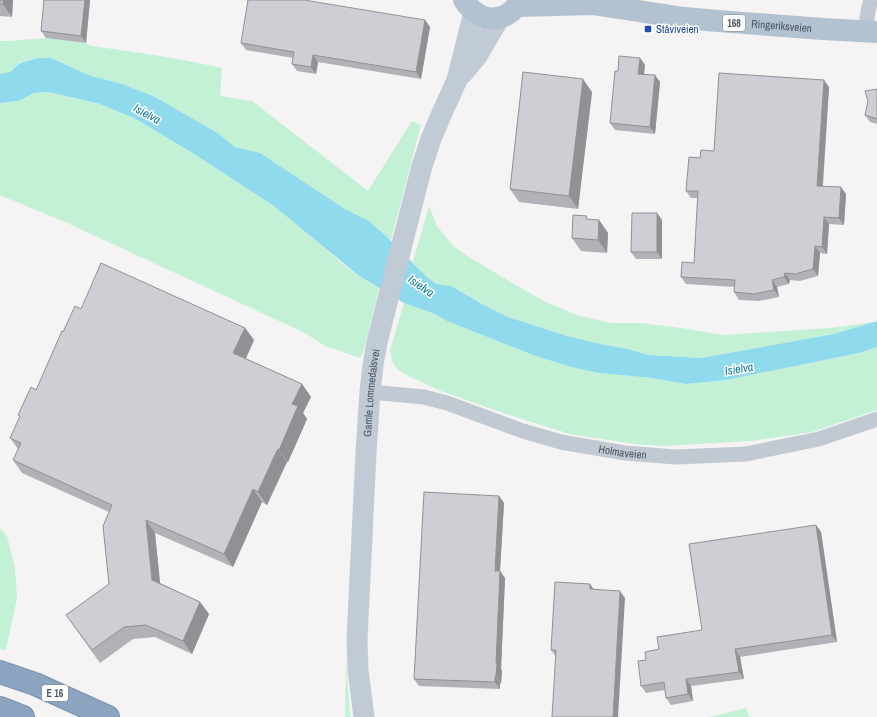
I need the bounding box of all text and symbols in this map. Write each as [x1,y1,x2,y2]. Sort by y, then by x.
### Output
road number: 168 [723,15,745,31]
street label: Ringeriksveien [751,17,812,35]
place label: Ståviveien [656,22,699,36]
marker: Ståviveien [643,24,653,34]
water label: Isielva [131,100,164,128]
water label: Isielva [405,271,438,301]
street label: Gamle Lommedalsvei [360,348,383,437]
water label: Isielva [724,359,755,379]
street label: Holmaveien [598,442,647,462]
road number: E 16 [42,685,68,701]

